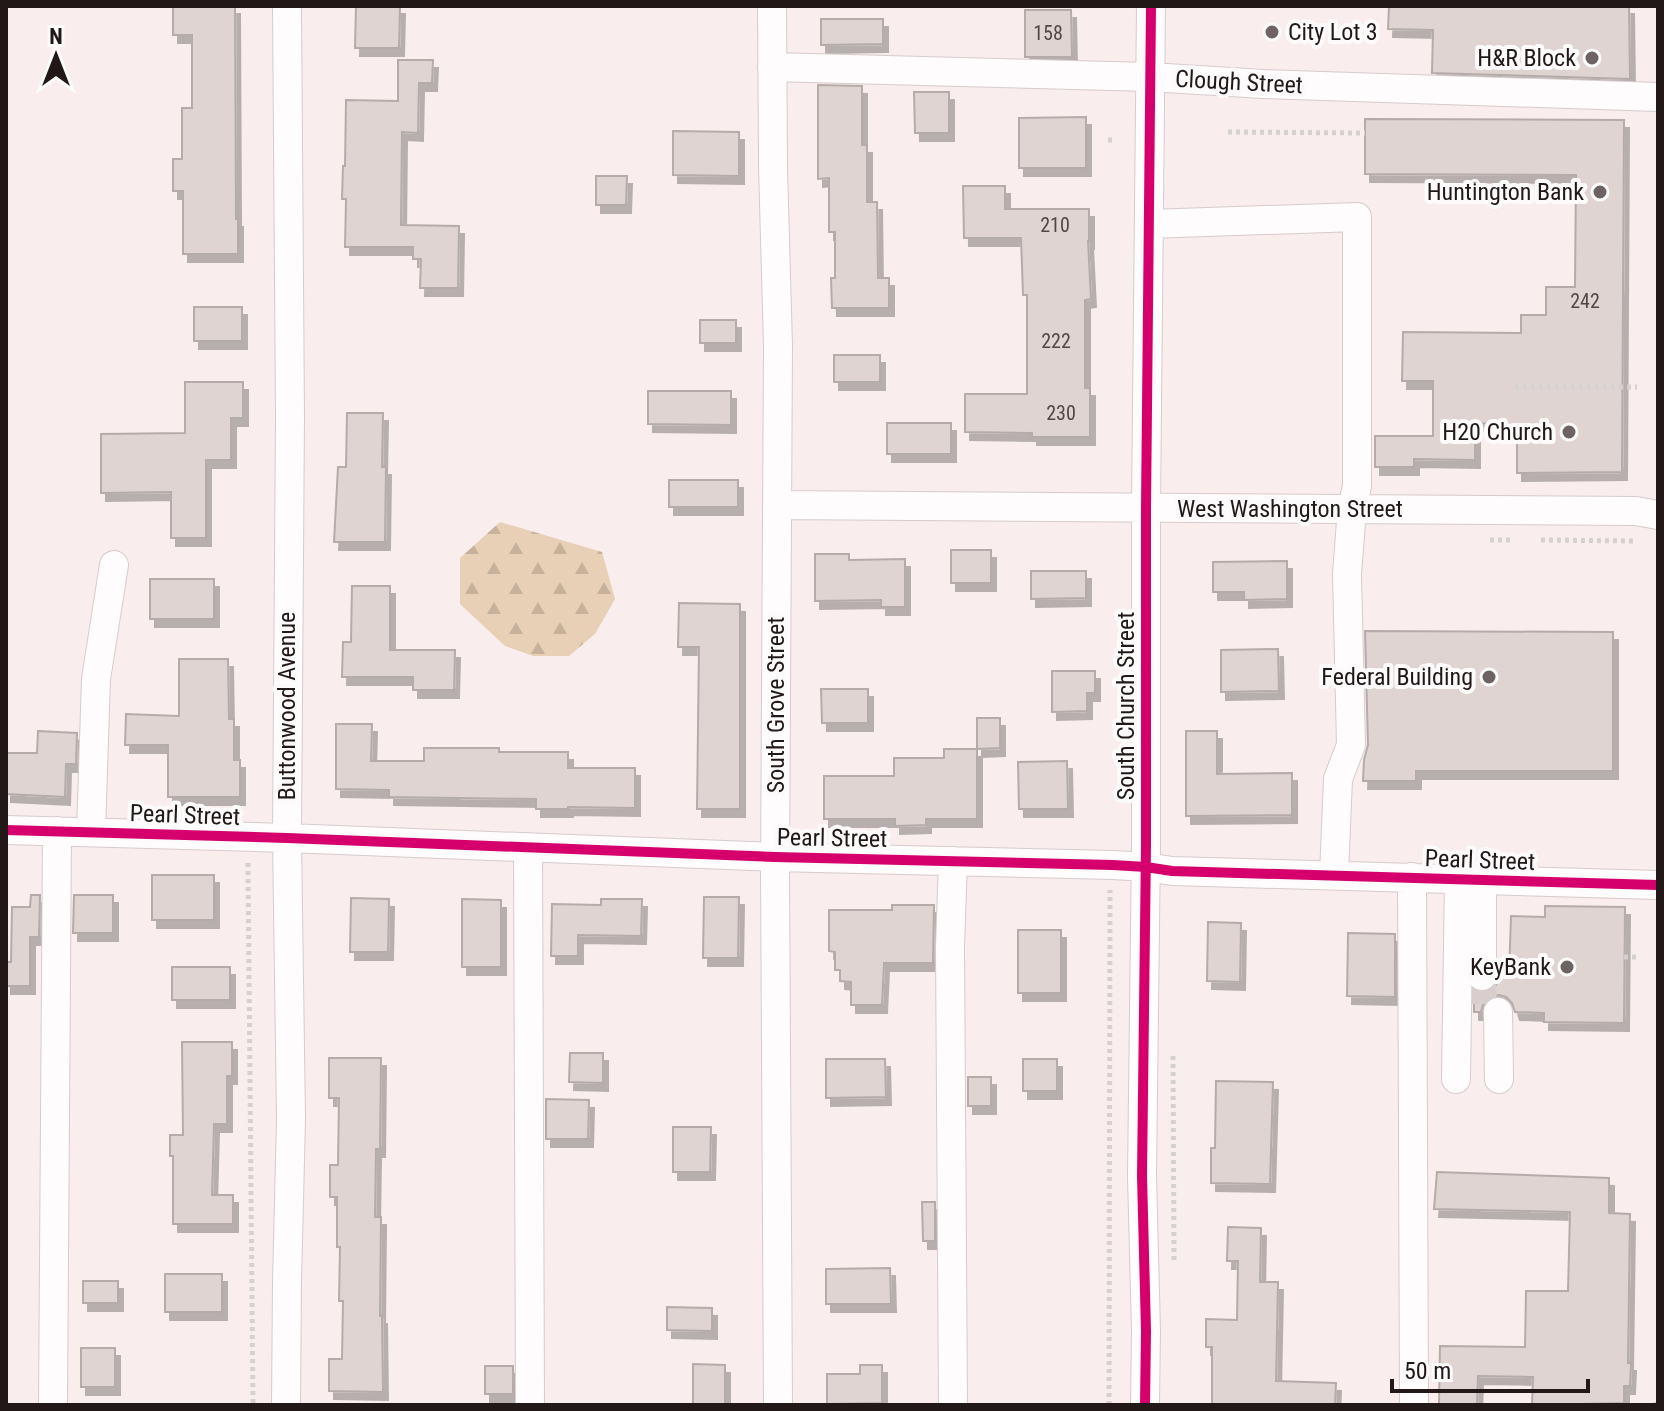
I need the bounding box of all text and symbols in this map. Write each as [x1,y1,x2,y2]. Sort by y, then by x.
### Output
north arrow [16,16,96,96]
place label: City Lot 3 [1288,18,1378,46]
house number: 158 [1033,21,1063,45]
marker: City Lot 3 [1263,23,1281,41]
text: N [49,24,63,49]
place label: H&R Block [1477,44,1576,72]
marker: H&R Block [1583,49,1601,67]
street label: Clough Street [1174,65,1304,99]
place label: Huntington Bank [1427,178,1584,206]
marker: Huntington Bank [1591,183,1609,201]
house number: 210 [1040,213,1070,237]
house number: 242 [1570,289,1600,313]
house number: 222 [1041,329,1071,353]
house number: 230 [1046,401,1076,425]
place label: H20 Church [1442,418,1553,446]
marker: H20 Church [1560,423,1578,441]
street label: West Washington Street [1177,495,1403,523]
street label: Buttonwood Avenue [273,612,301,800]
street label: South Church Street [1112,612,1140,800]
street label: South Grove Street [762,617,790,793]
place label: Federal Building [1321,663,1473,691]
marker: Federal Building [1480,668,1498,686]
street label: Pearl Street [129,799,241,831]
street label: Pearl Street [777,823,887,853]
street label: Pearl Street [1424,844,1536,876]
place label: KeyBank [1470,953,1551,981]
marker: KeyBank [1558,958,1576,976]
scale bar [1392,1343,1588,1393]
text: 50 m [1404,1357,1451,1385]

